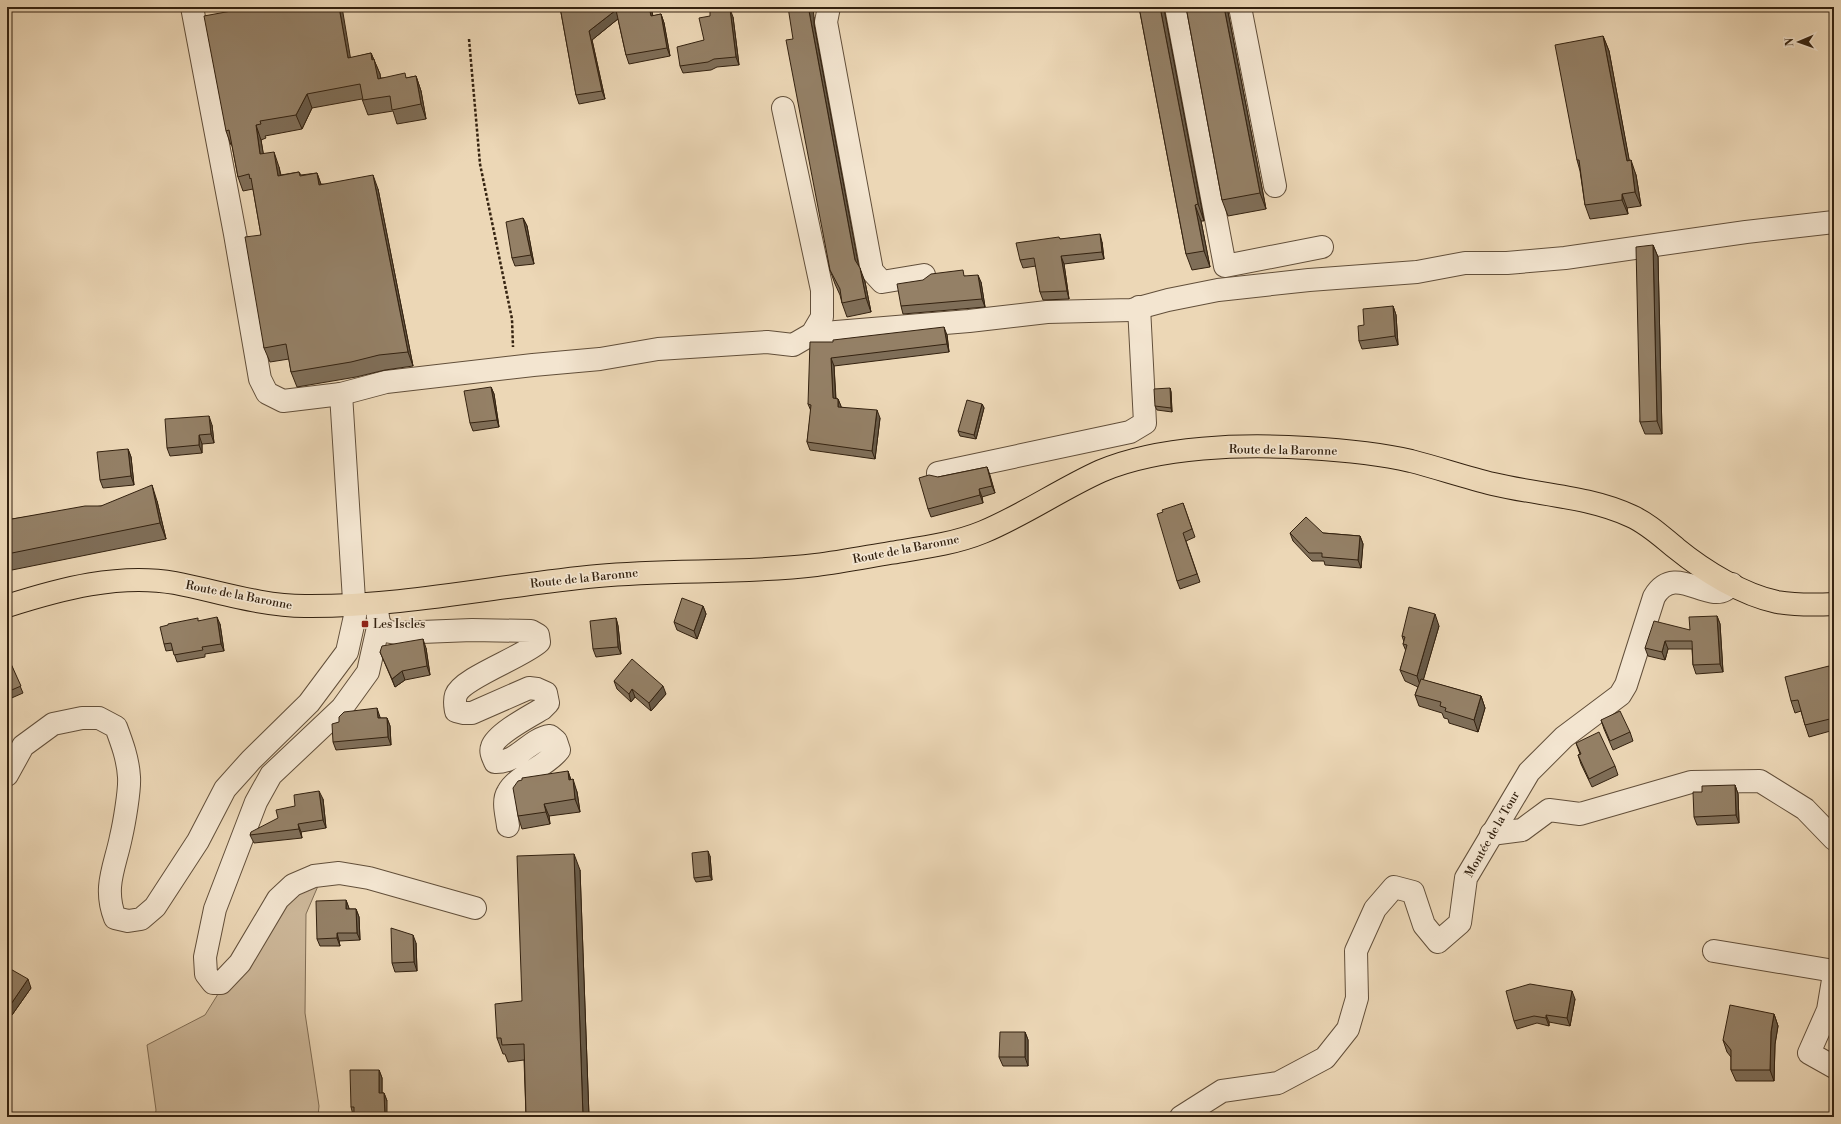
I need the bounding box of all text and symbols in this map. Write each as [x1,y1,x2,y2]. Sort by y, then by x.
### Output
north arrow [1779,22,1819,62]
text: N [1783,37,1797,47]
street label: Route de la Baronne [1229,442,1337,459]
street label: Route de la Baronne [851,532,961,567]
street label: Route de la Baronne [529,565,639,592]
street label: Route de la Baronne [184,578,294,613]
place label: Les Iscles [373,617,425,632]
marker: Les Iscles [360,619,370,629]
street label: Montée de la Tour [1462,789,1523,880]

